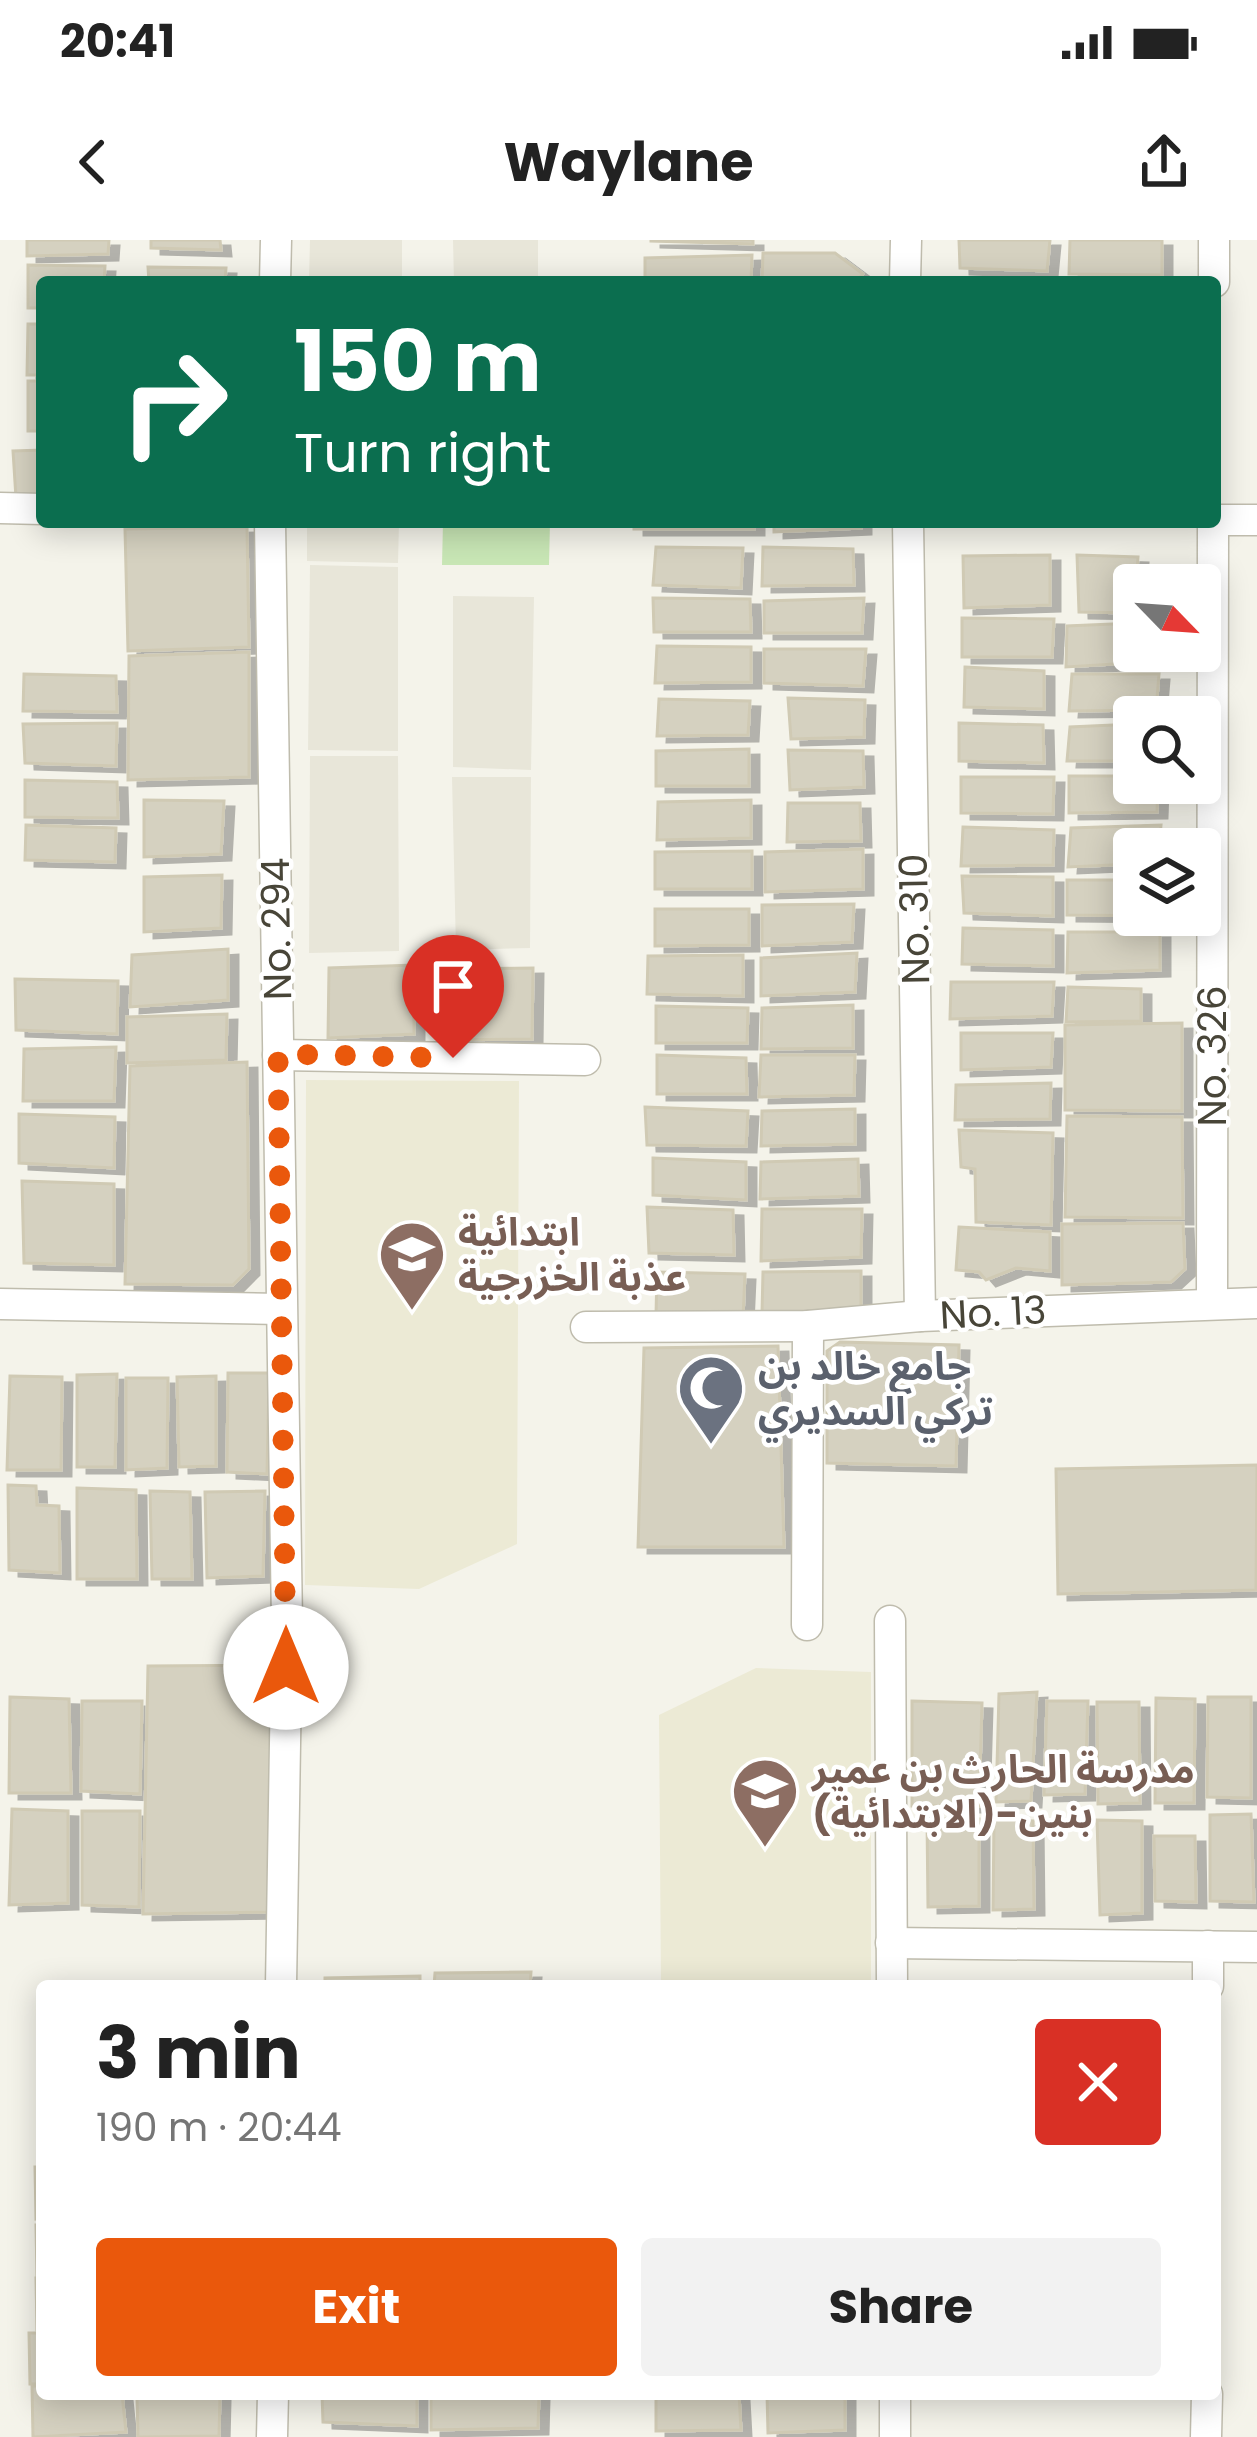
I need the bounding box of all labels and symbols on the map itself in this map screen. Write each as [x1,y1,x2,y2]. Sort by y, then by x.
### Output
north arrow [1113,564,1221,672]
street label: No. 310 [886,853,943,985]
street label: No. 294 [248,857,305,1001]
pin [402,935,504,1058]
street label: No. 326 [1185,985,1240,1127]
place label: ابتدائية عذبة الخزرجية [458,1205,686,1305]
school or university icon: ابتدائية عذبة الخزرجية [377,1219,447,1313]
street label: No. 13 [938,1282,1048,1343]
place label: جامع خالد بن تركي السديري [758,1339,993,1443]
mosque icon: جامع خالد بن تركي السديري [676,1353,746,1447]
position arrow [223,1604,349,1730]
place label: مدرسة الحارث بن عمير (الابتدائية)-بنين [810,1742,1195,1842]
school or university icon: مدرسة الحارث بن عمير (الابتدائية)-بنين [730,1756,800,1850]

